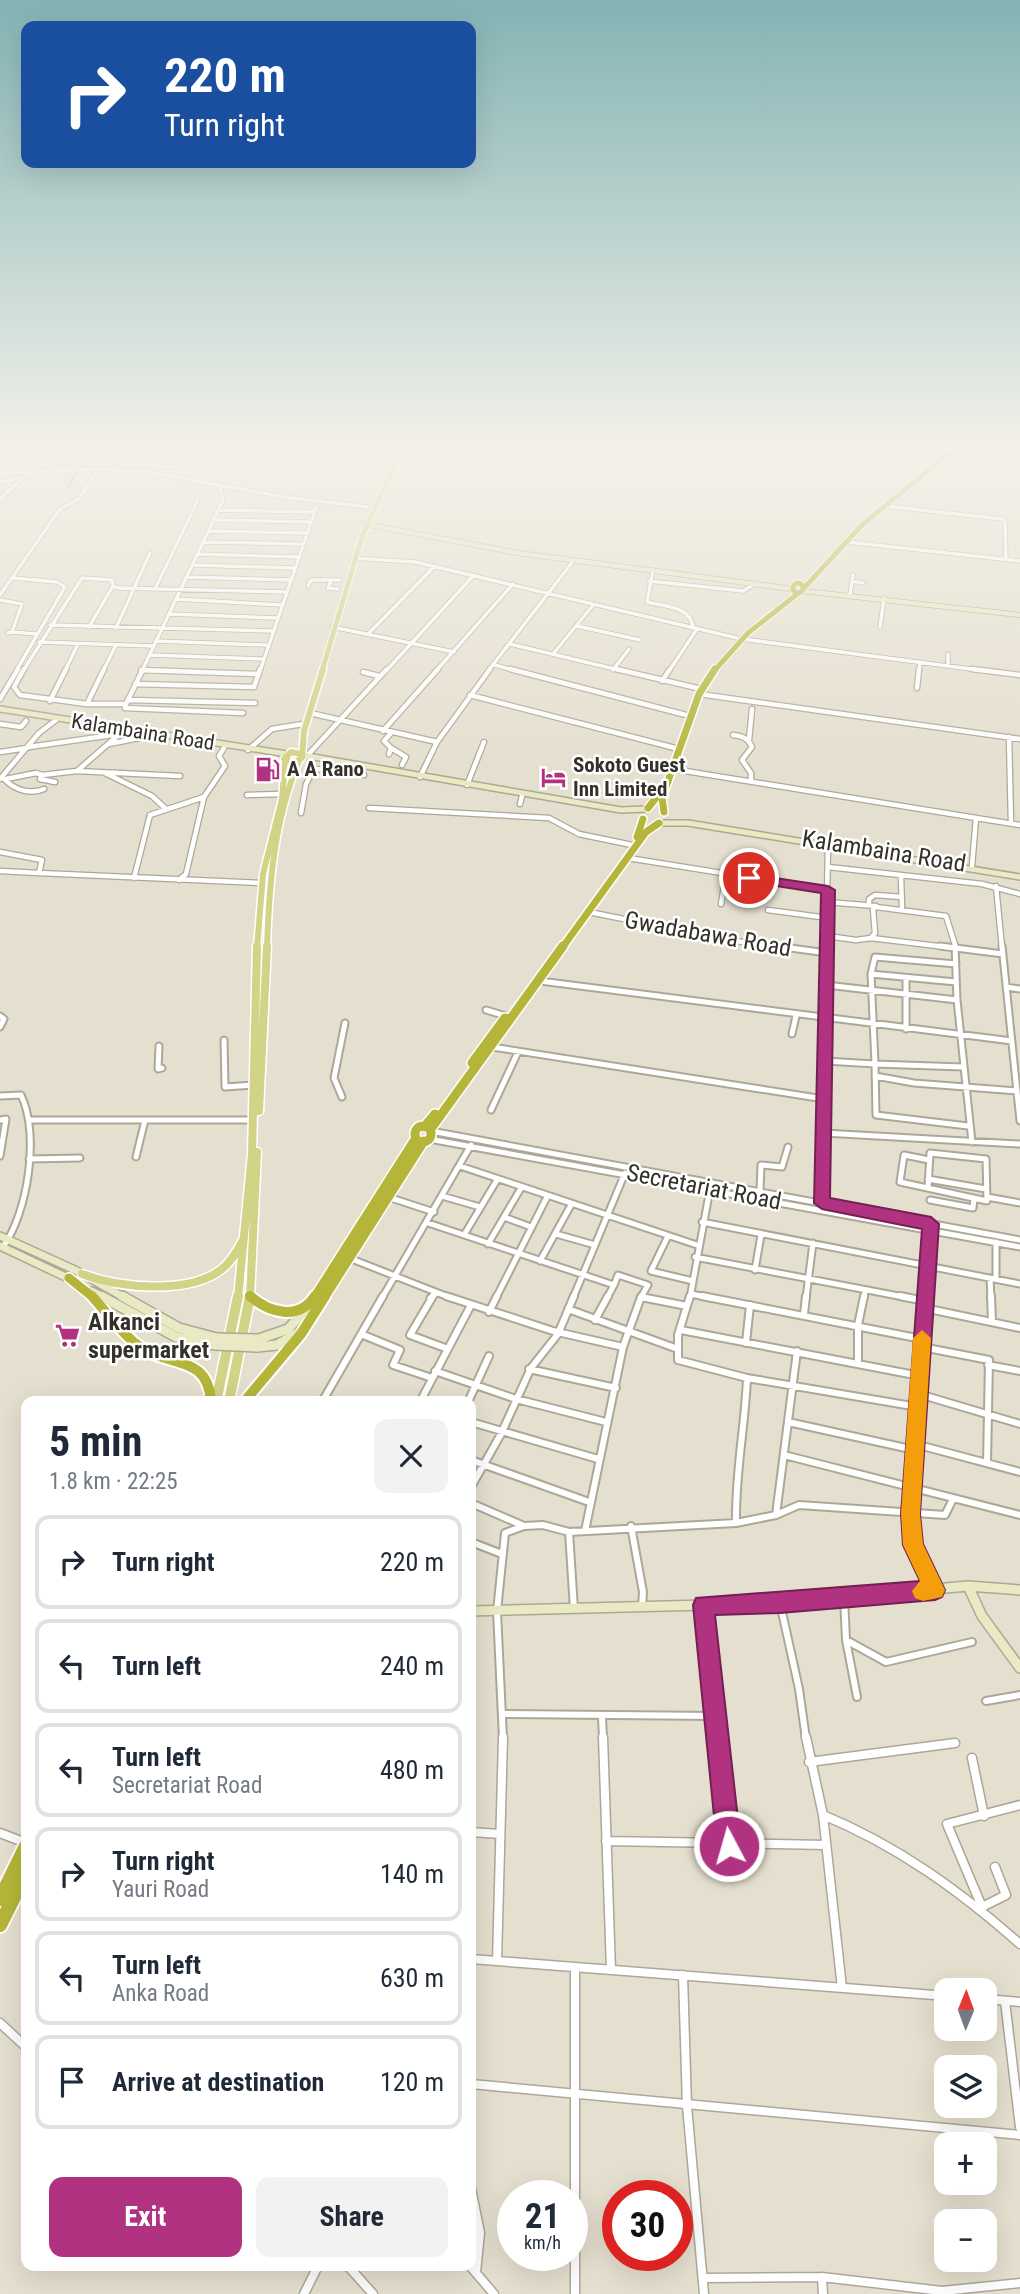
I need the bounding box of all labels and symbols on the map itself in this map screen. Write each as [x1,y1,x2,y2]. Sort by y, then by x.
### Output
street label: Kalambaina Road [70,709,216,755]
place label: Sokoto Guest Inn Limited [573,753,685,801]
fuel station icon: A A Rano [253,755,281,783]
place label: A A Rano [287,757,364,781]
hotel icon: Sokoto Guest Inn Limited [539,763,567,791]
street label: Kalambaina Road [800,824,968,878]
pin [719,848,779,908]
street label: Gwadabawa Road [622,906,794,962]
street label: Secretariat Road [624,1158,784,1216]
place label: Alkanci supermarket [88,1308,209,1364]
supermarket icon: Alkanci supermarket [54,1322,82,1350]
position arrow [692,1809,766,1883]
north arrow [934,1978,998,2040]
speed limit sign: 30 [602,2180,693,2271]

